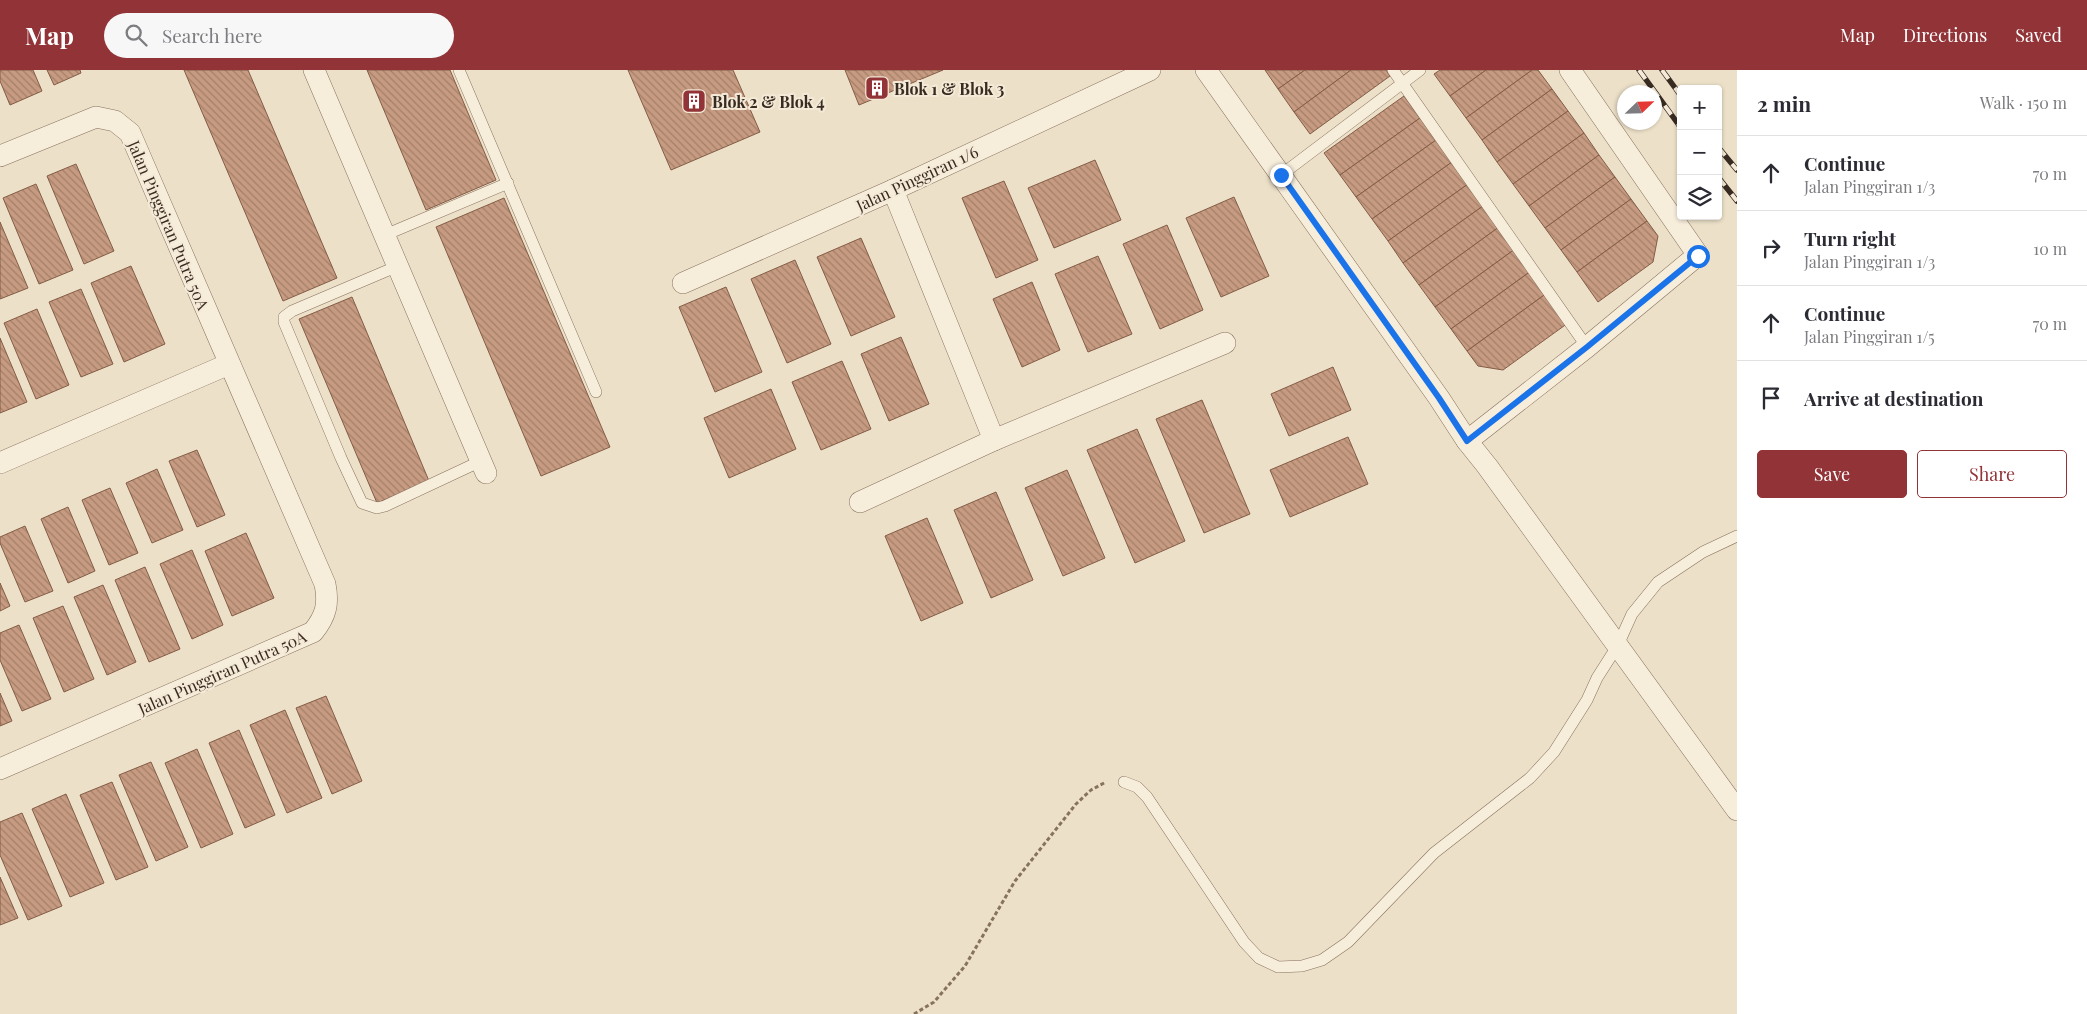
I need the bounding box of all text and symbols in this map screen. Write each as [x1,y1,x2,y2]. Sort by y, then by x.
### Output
search box [104,13,454,58]
text: Map [25,19,74,51]
icon: search [122,21,150,49]
text: Search here [162,22,262,48]
text: Map [1840,23,1875,47]
text: Directions [1903,23,1987,47]
text: Saved [2015,23,2062,47]
building icon: Blok 1 & Blok 3 [864,75,890,101]
place label: Blok 1 & Blok 3 [894,78,1005,99]
north arrow [1617,85,1662,130]
map controls [1677,85,1722,220]
button: + [1677,85,1722,130]
building icon: Blok 2 & Blok 4 [681,88,707,114]
text: 2 min [1757,89,1811,117]
place label: Blok 2 & Blok 4 [712,91,825,112]
text: Walk · 150 m [1980,92,2067,113]
button: − [1677,130,1722,175]
street label: Jalan Pinggiran Putra 50A [123,136,215,314]
street label: Jalan Pinggiran 1/6 [852,140,981,216]
text: Continue [1804,150,1885,176]
icon: ahead [1757,159,1785,187]
text: 70 m [2033,163,2067,184]
route end [1270,164,1293,187]
button: layers [1677,175,1722,220]
text: Jalan Pinggiran 1/3 [1804,176,1935,197]
text: Turn right [1804,225,1896,251]
icon: right [1757,234,1785,262]
text: 10 m [2033,238,2067,259]
route start [1687,245,1710,268]
text: Jalan Pinggiran 1/3 [1804,251,1935,272]
text: Continue [1804,300,1885,326]
icon: ahead [1757,309,1785,337]
text: 70 m [2033,313,2067,334]
text: Jalan Pinggiran 1/5 [1804,326,1935,347]
icon: arrive [1757,384,1785,412]
text: Arrive at destination [1804,385,1984,411]
button: Save [1757,450,1907,498]
button: Share [1917,450,2067,498]
street label: Jalan Pinggiran Putra 50A [134,625,310,719]

